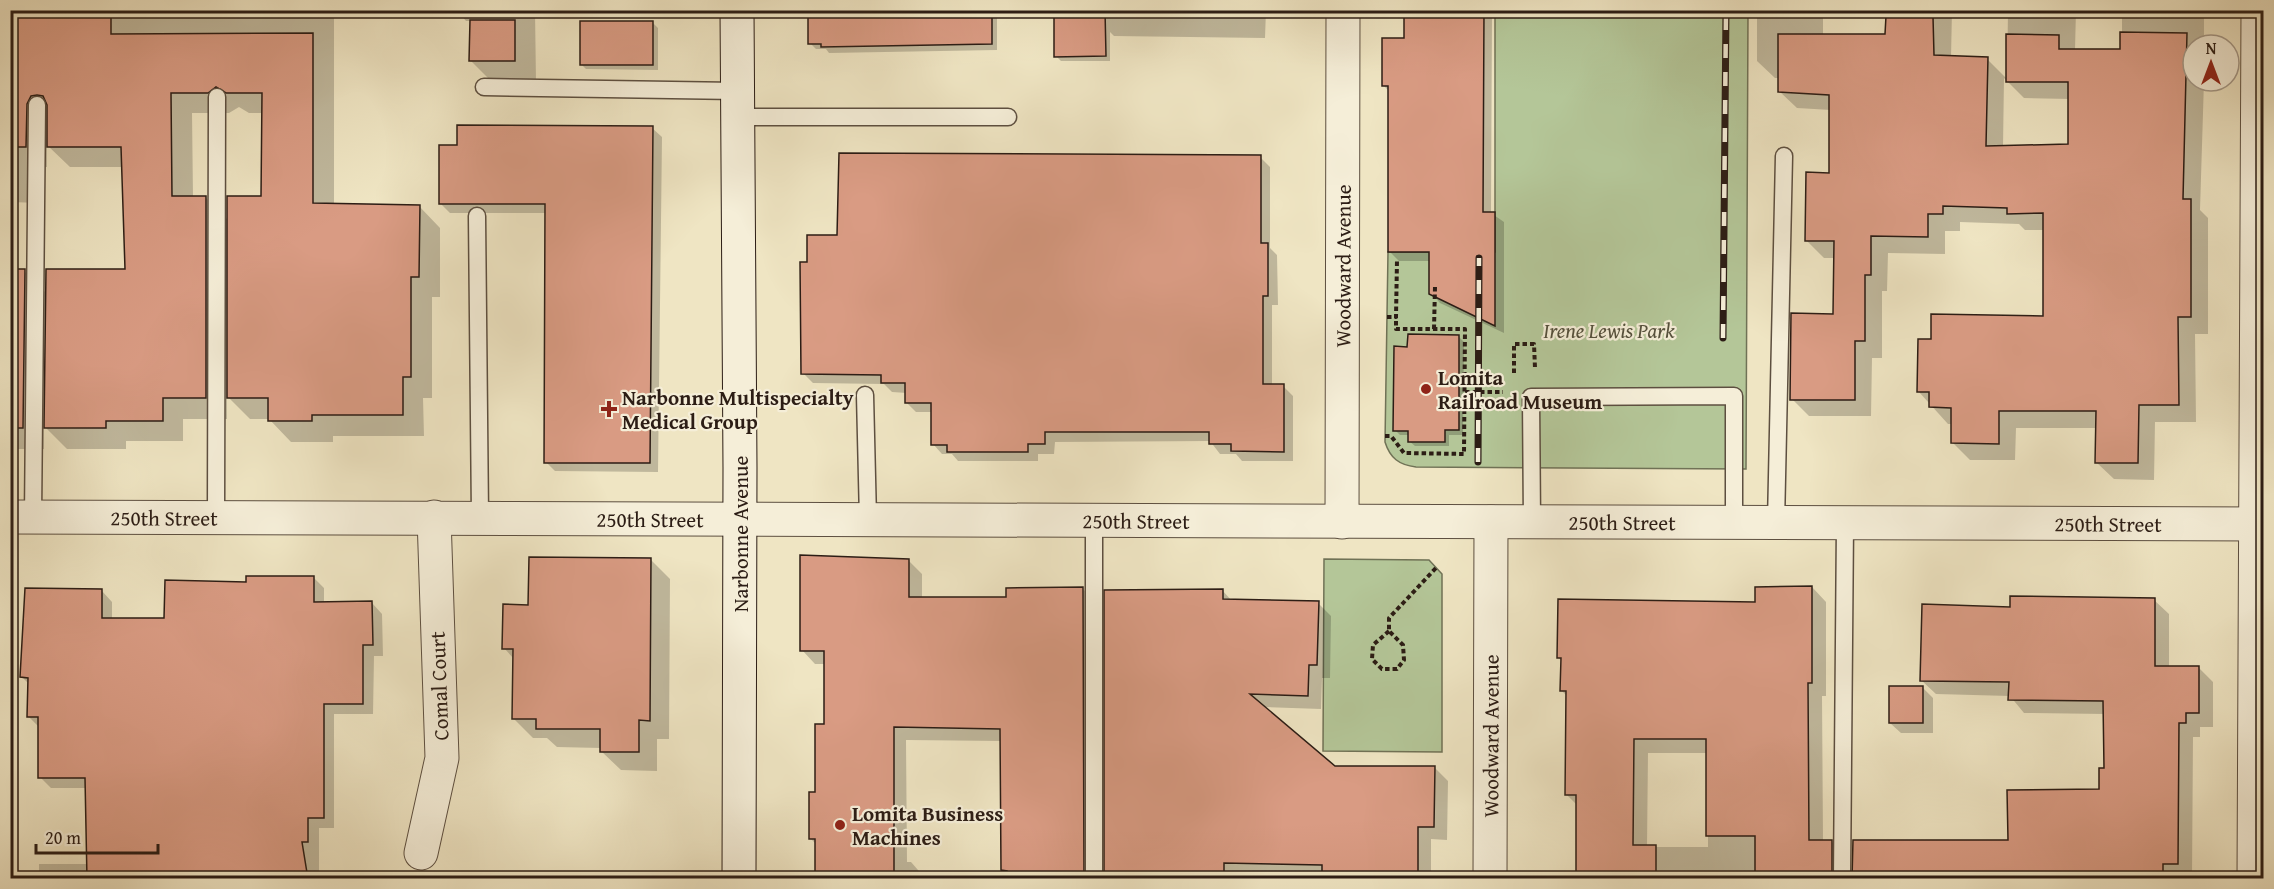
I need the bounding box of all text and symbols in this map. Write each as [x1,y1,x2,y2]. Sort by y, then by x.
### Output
north arrow [2181,33,2241,93]
text: N [2206,36,2217,60]
street label: Woodward Avenue [1327,184,1358,348]
park label: Irene Lewis Park [1543,315,1675,346]
place label: Lomita Railroad Museum [1438,362,1602,417]
place label: Narbonne Multispecialty Medical Group [622,382,854,437]
marker: Lomita Railroad Museum [1419,382,1433,396]
marker: Narbonne Multispecialty Medical Group [600,400,618,418]
street label: Narbonne Avenue [725,456,756,612]
street label: 250th Street [110,502,218,533]
street label: 250th Street [596,503,704,535]
street label: 250th Street [1082,505,1190,536]
street label: 250th Street [1568,506,1676,538]
street label: 250th Street [2054,508,2162,539]
street label: Comal Court [422,630,456,741]
street label: Woodward Avenue [1475,654,1506,818]
place label: Lomita Business Machines [852,798,1003,853]
scale bar [36,817,158,855]
marker: Lomita Business Machines [833,818,847,832]
text: 20 m [45,824,81,851]

